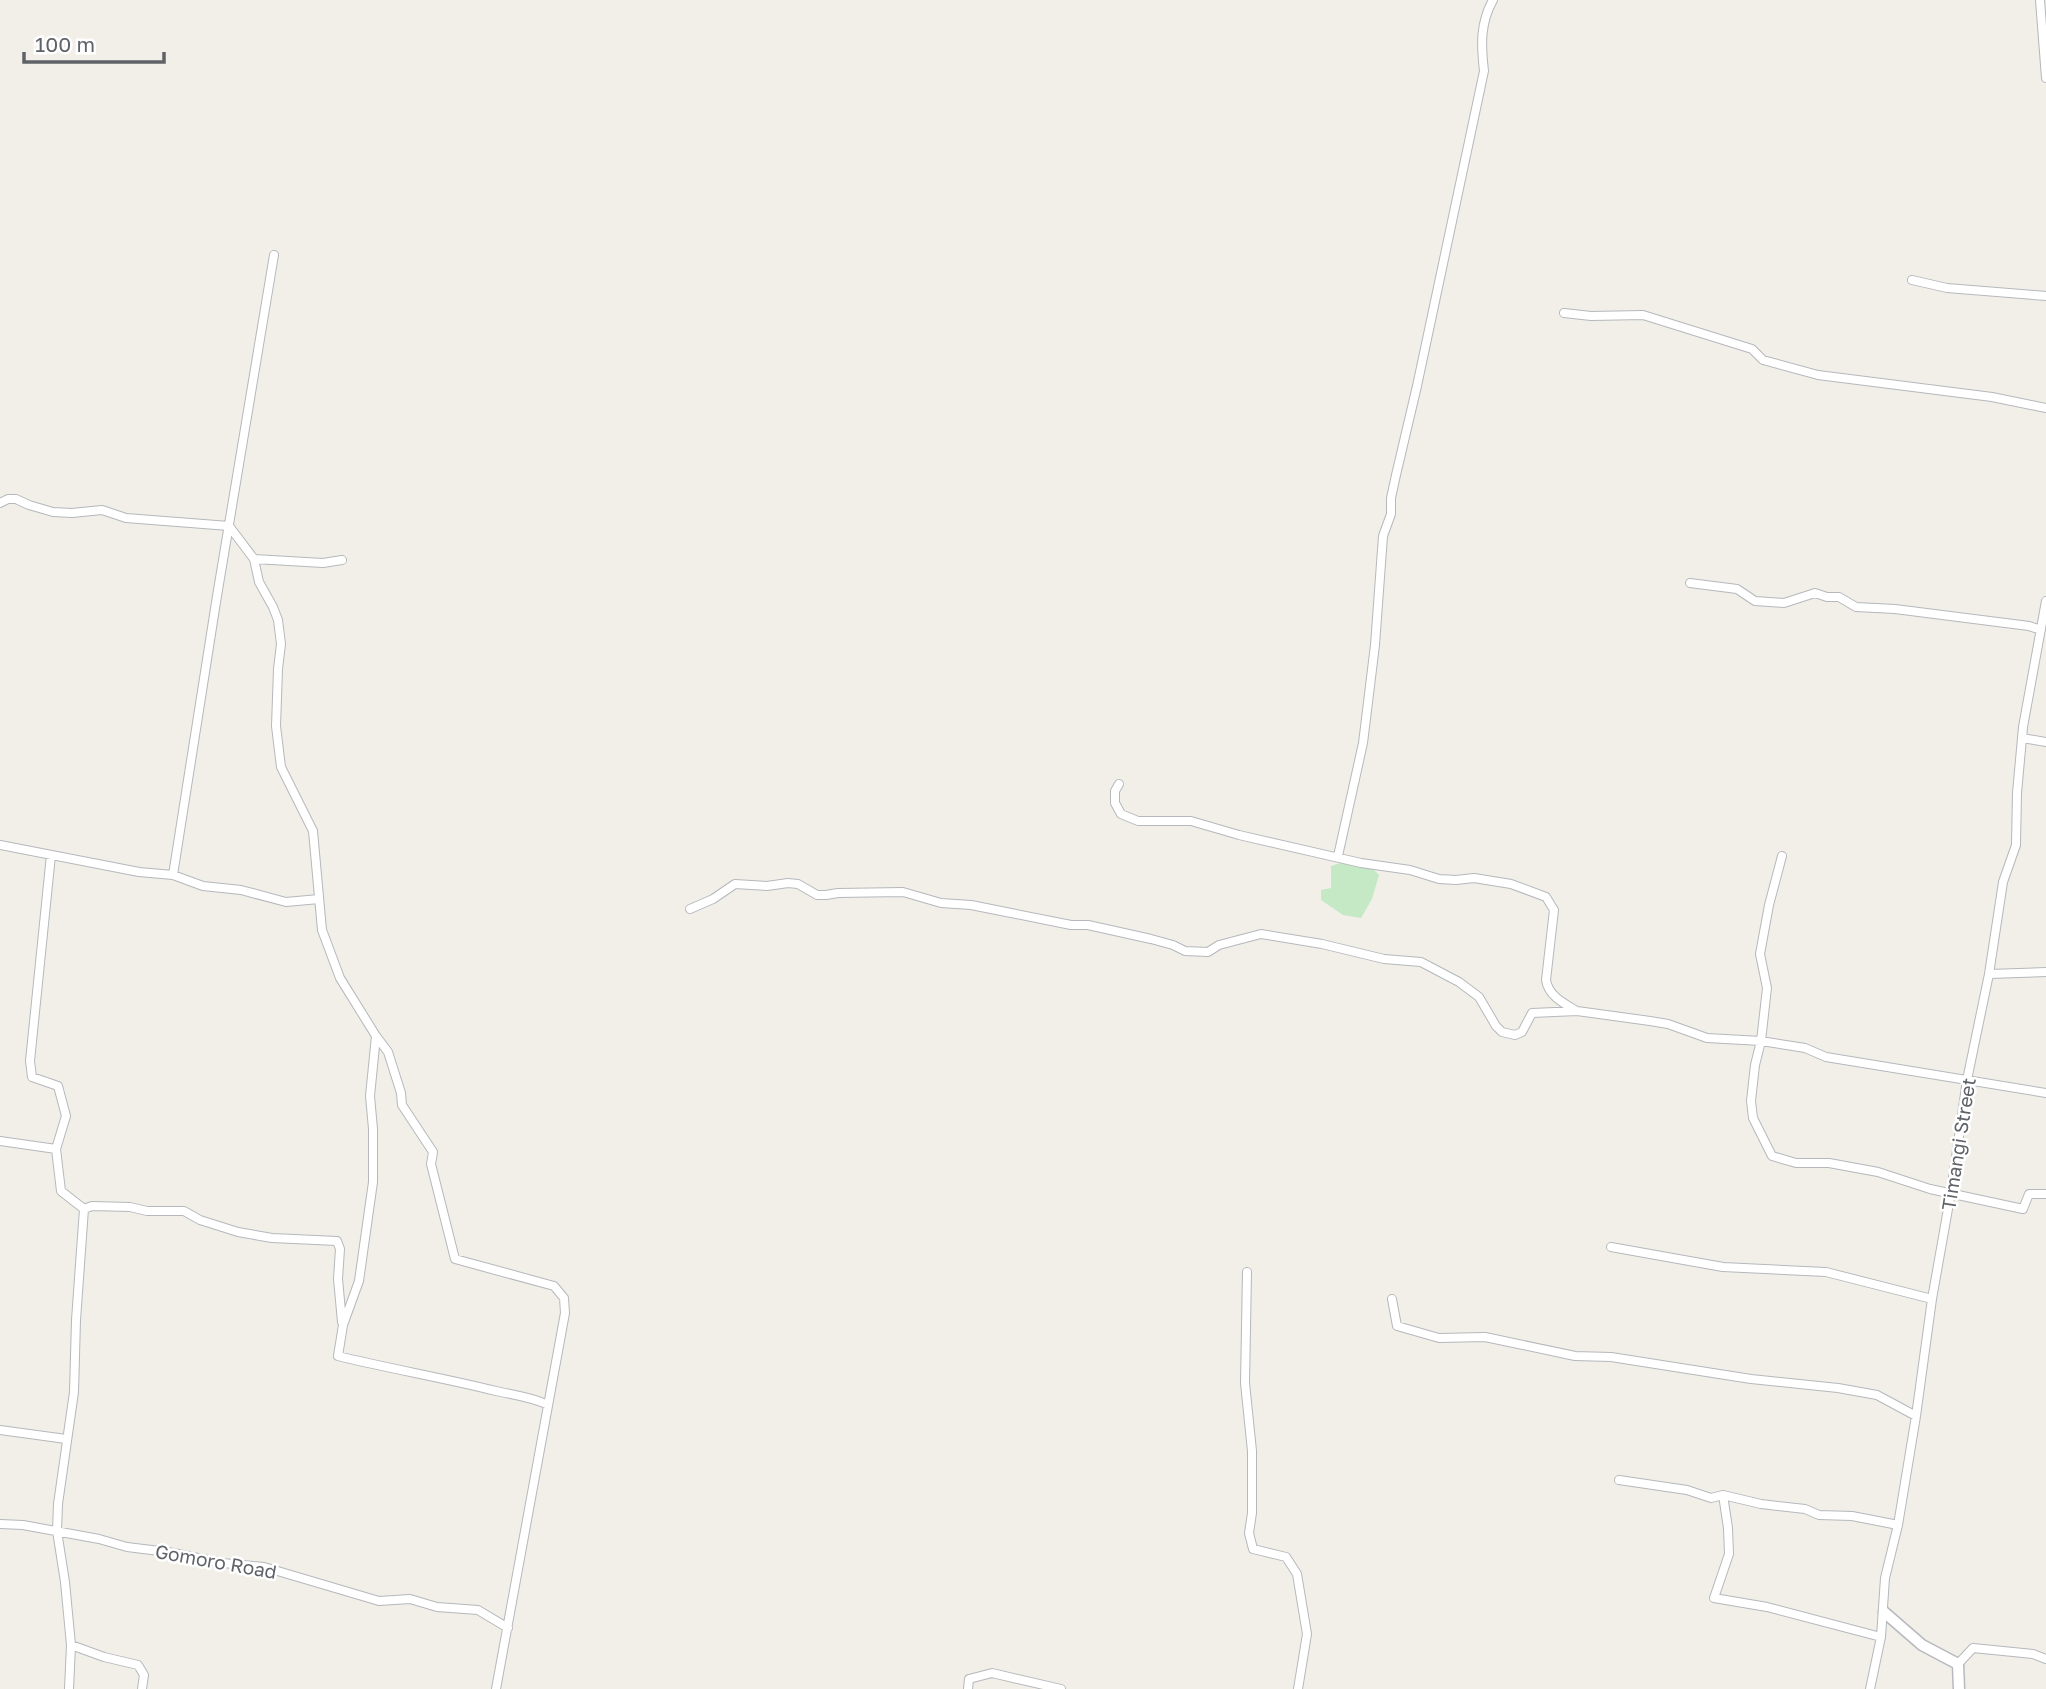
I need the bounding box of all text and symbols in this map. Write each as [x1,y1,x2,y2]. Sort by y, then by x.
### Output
scale bar [24,21,164,65]
text: 100 m [35,31,95,57]
street label: Timangi Street [1936,1076,1980,1212]
street label: Gomoro Road [153,1539,279,1583]

